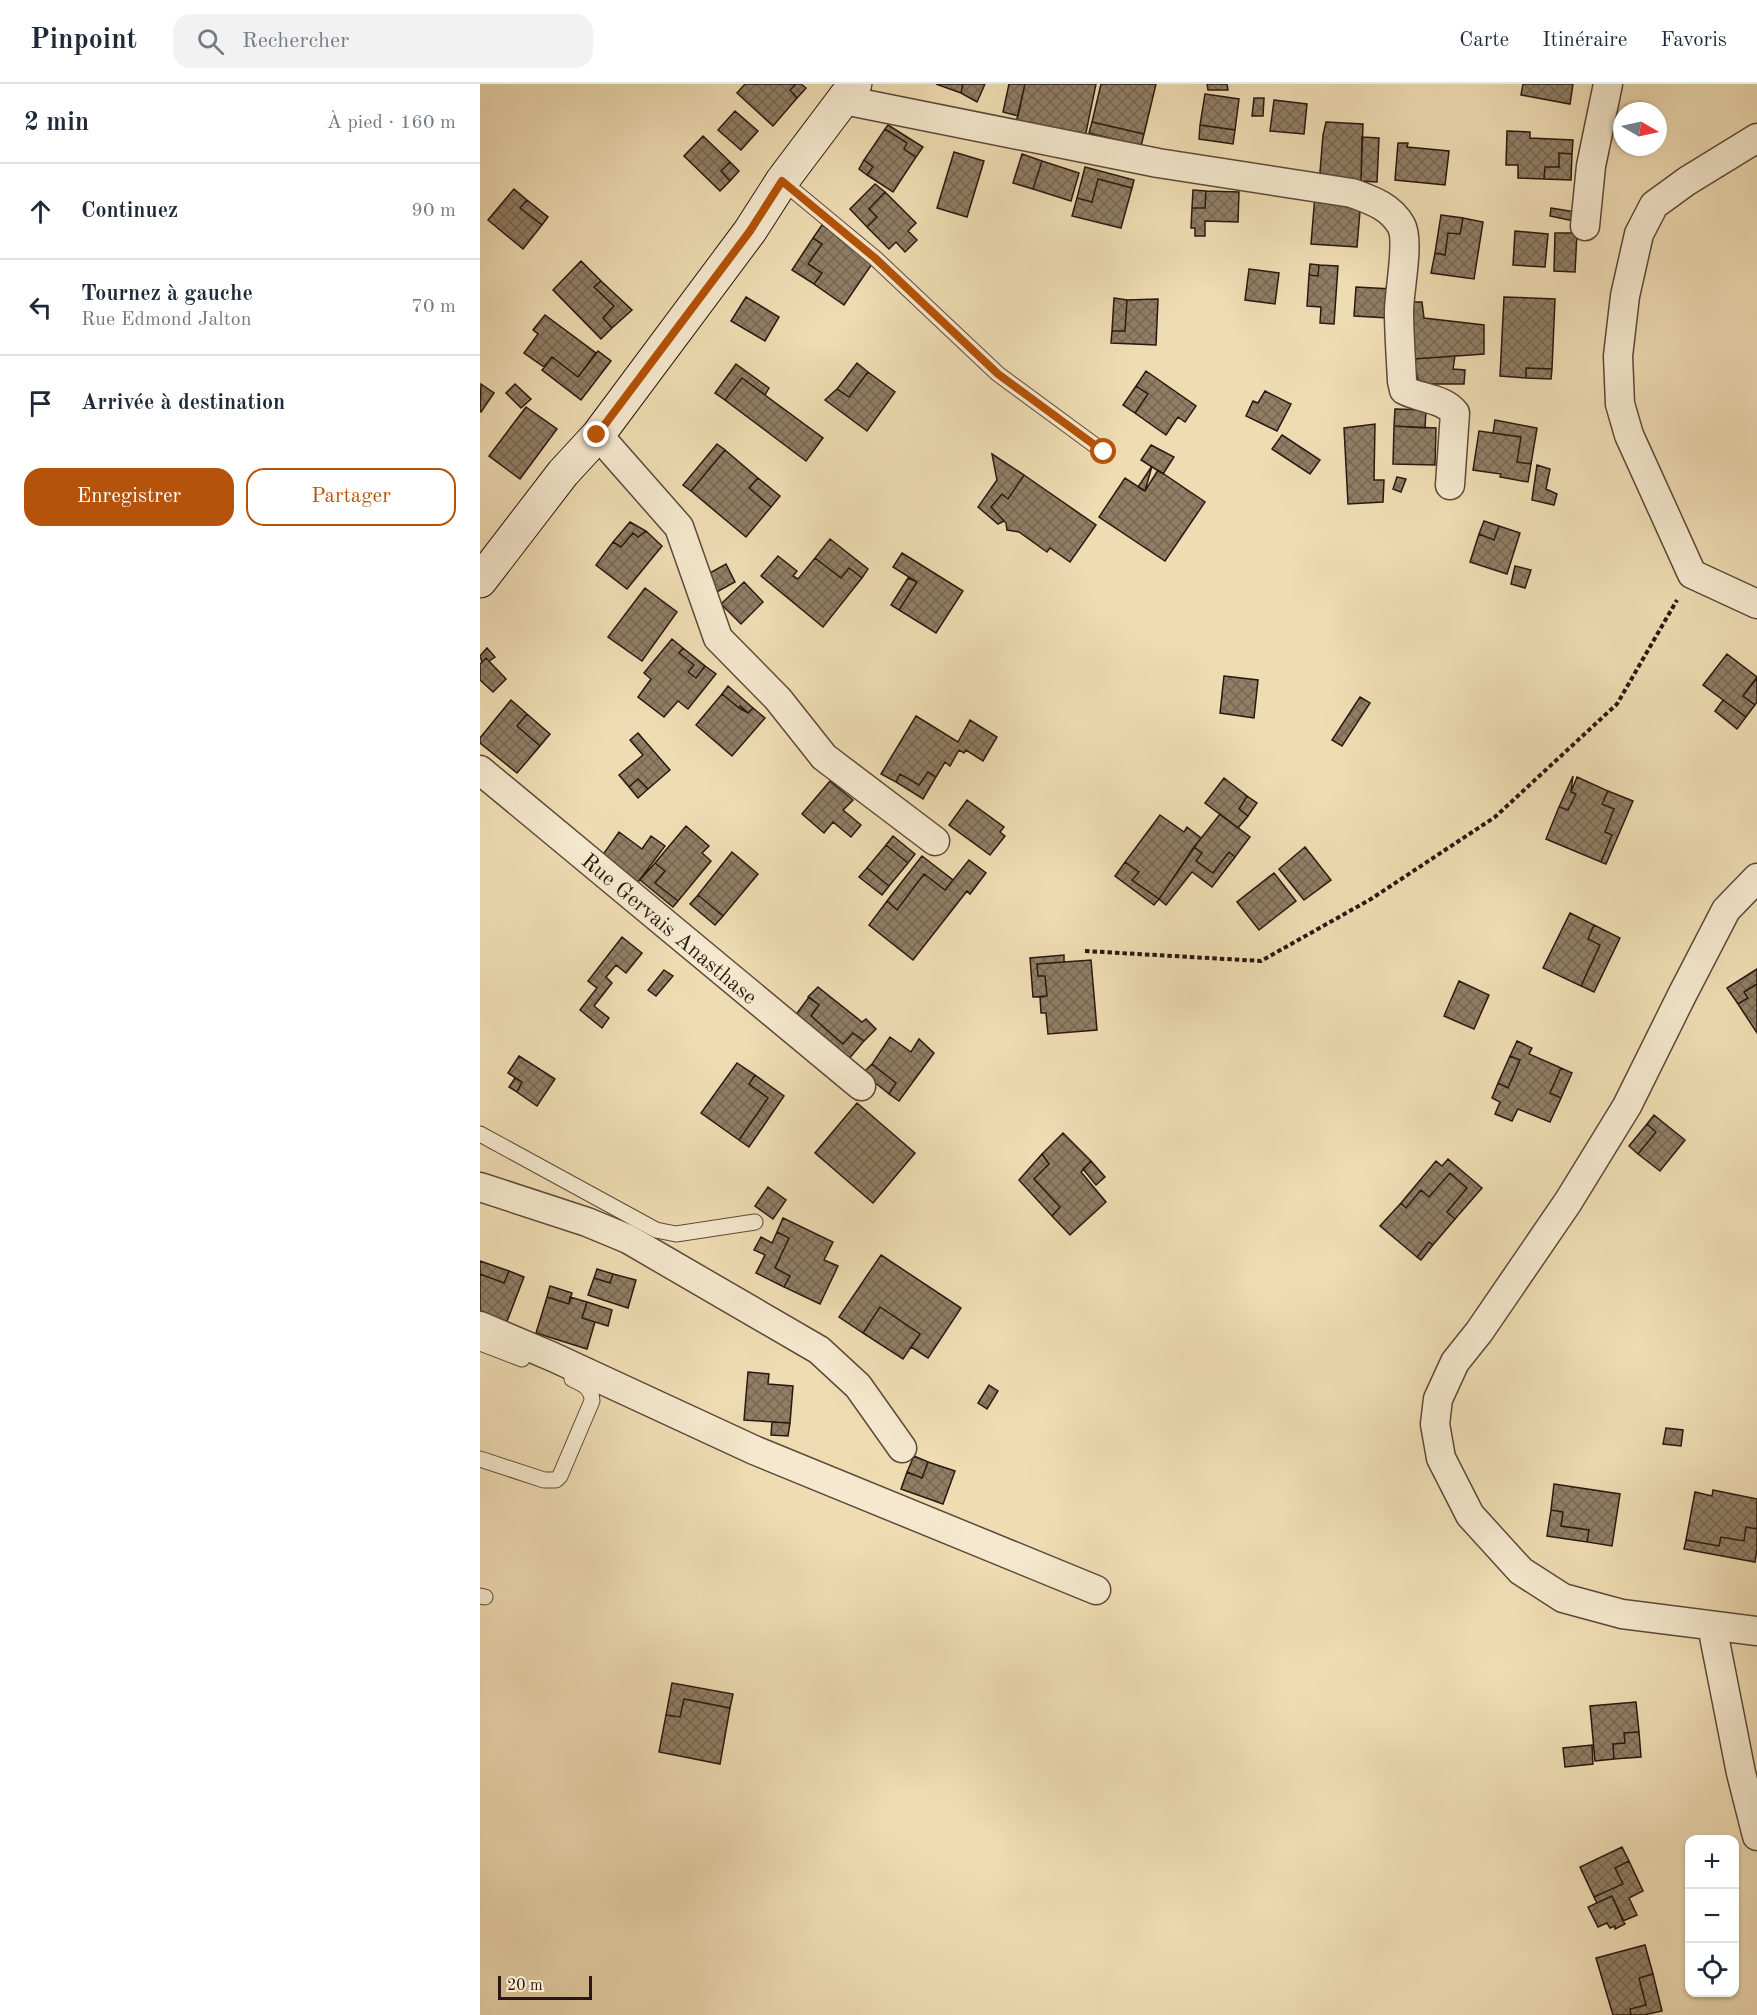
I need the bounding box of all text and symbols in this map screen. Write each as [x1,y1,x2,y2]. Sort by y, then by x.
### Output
search box [173,14,593,68]
icon: search [194,25,227,58]
text: Pinpoint [30,27,137,55]
text: Rechercher [242,30,349,52]
text: Carte [1459,30,1509,51]
text: Itinéraire [1542,30,1628,51]
text: Favoris [1661,30,1727,51]
north arrow [1613,102,1667,156]
text: 2 min [24,110,89,136]
text: À pied · 160 m [327,113,456,133]
icon: ahead [24,195,57,228]
text: Continuez [81,200,178,222]
text: 90 m [411,201,456,221]
text: Tournez à gauche [81,283,253,305]
icon: left [24,291,57,324]
text: 70 m [411,297,456,317]
text: Rue Edmond Jalton [81,310,251,330]
icon: arrive [24,387,57,420]
text: Arrivée à destination [81,392,285,414]
route end [583,421,609,447]
route start [1090,438,1116,464]
button: Enregistrer [24,468,234,526]
button: Partager [246,468,456,526]
street label: Rue Gervais Anasthase [577,850,761,1009]
map controls [1685,1835,1739,1997]
button: + [1685,1835,1739,1889]
button: − [1685,1889,1739,1943]
button: locate [1685,1943,1739,1997]
scale bar [498,1973,592,2000]
text: 20 m [507,1978,543,1994]

